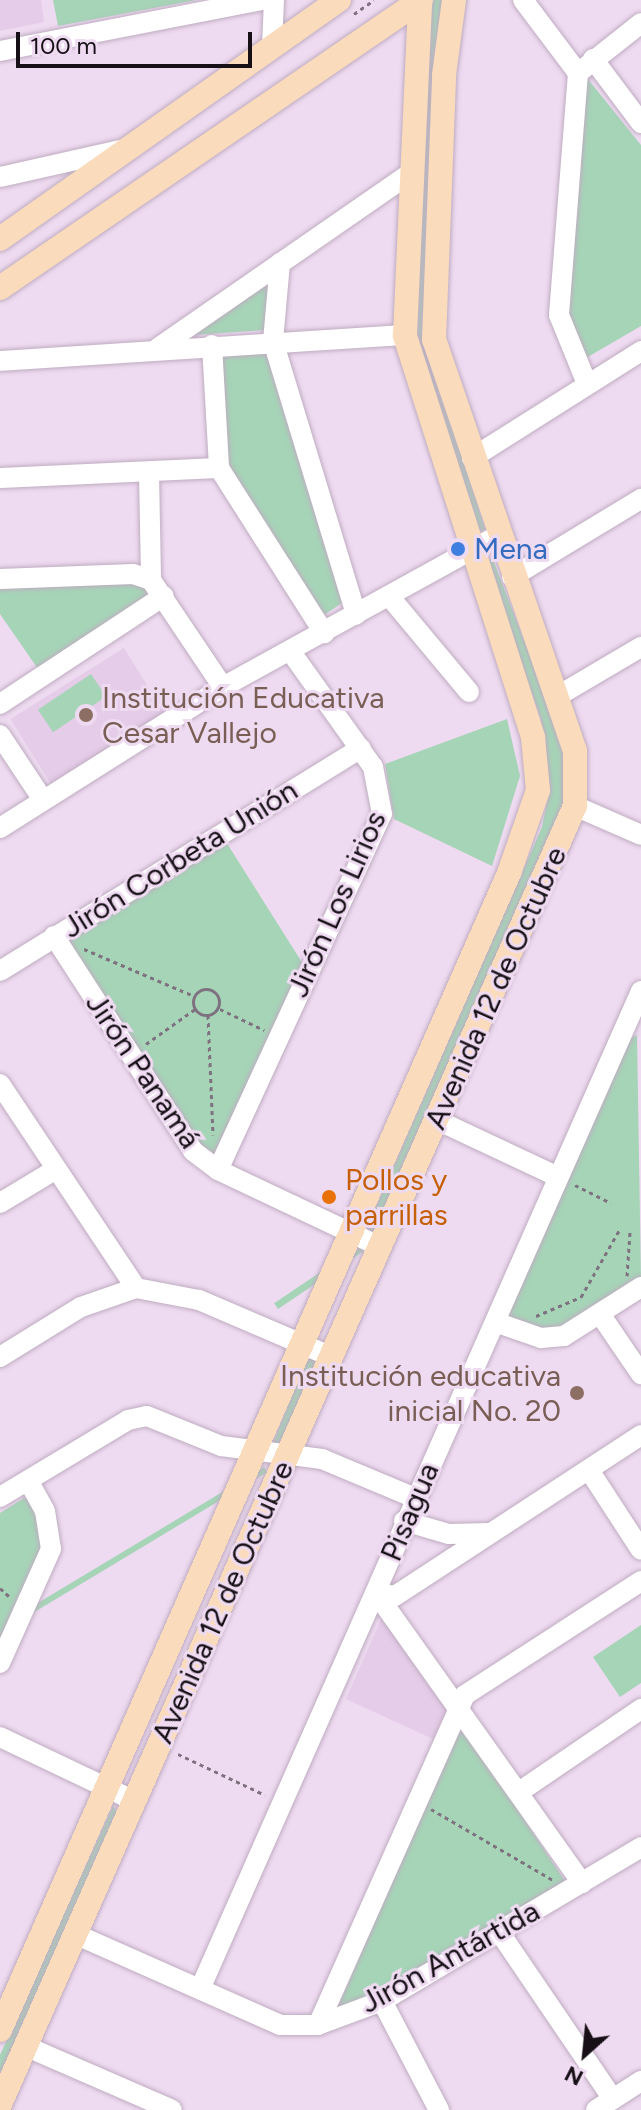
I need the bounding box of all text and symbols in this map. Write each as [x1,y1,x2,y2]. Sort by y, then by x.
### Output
scale bar [20,16,256,66]
text: 100 m [30,31,97,60]
place label: Mena [474,531,548,567]
marker: Mena [449,540,467,558]
place label: Institución Educativa Cesar Vallejo [102,680,384,750]
marker: Institución Educativa Cesar Vallejo [77,706,95,724]
street label: Jirón Corbeta Unión [56,772,304,946]
street label: Jirón Los Lirios [280,806,394,1002]
street label: Avenida 12 de Octubre [417,841,575,1135]
street label: Jirón Panamá [78,987,208,1155]
place label: Pollos y parrillas [345,1162,448,1232]
marker: Pollos y parrillas [320,1188,338,1206]
place label: Institución educativa inicial No. 20 [280,1358,561,1428]
marker: Institución educativa inicial No. 20 [568,1384,586,1402]
street label: Avenida 12 de Octubre [144,1455,302,1749]
street label: Pisagua [373,1457,447,1567]
street label: Jirón Antártida [354,1893,546,2021]
north arrow [545,2014,625,2094]
text: N [560,2060,588,2092]

